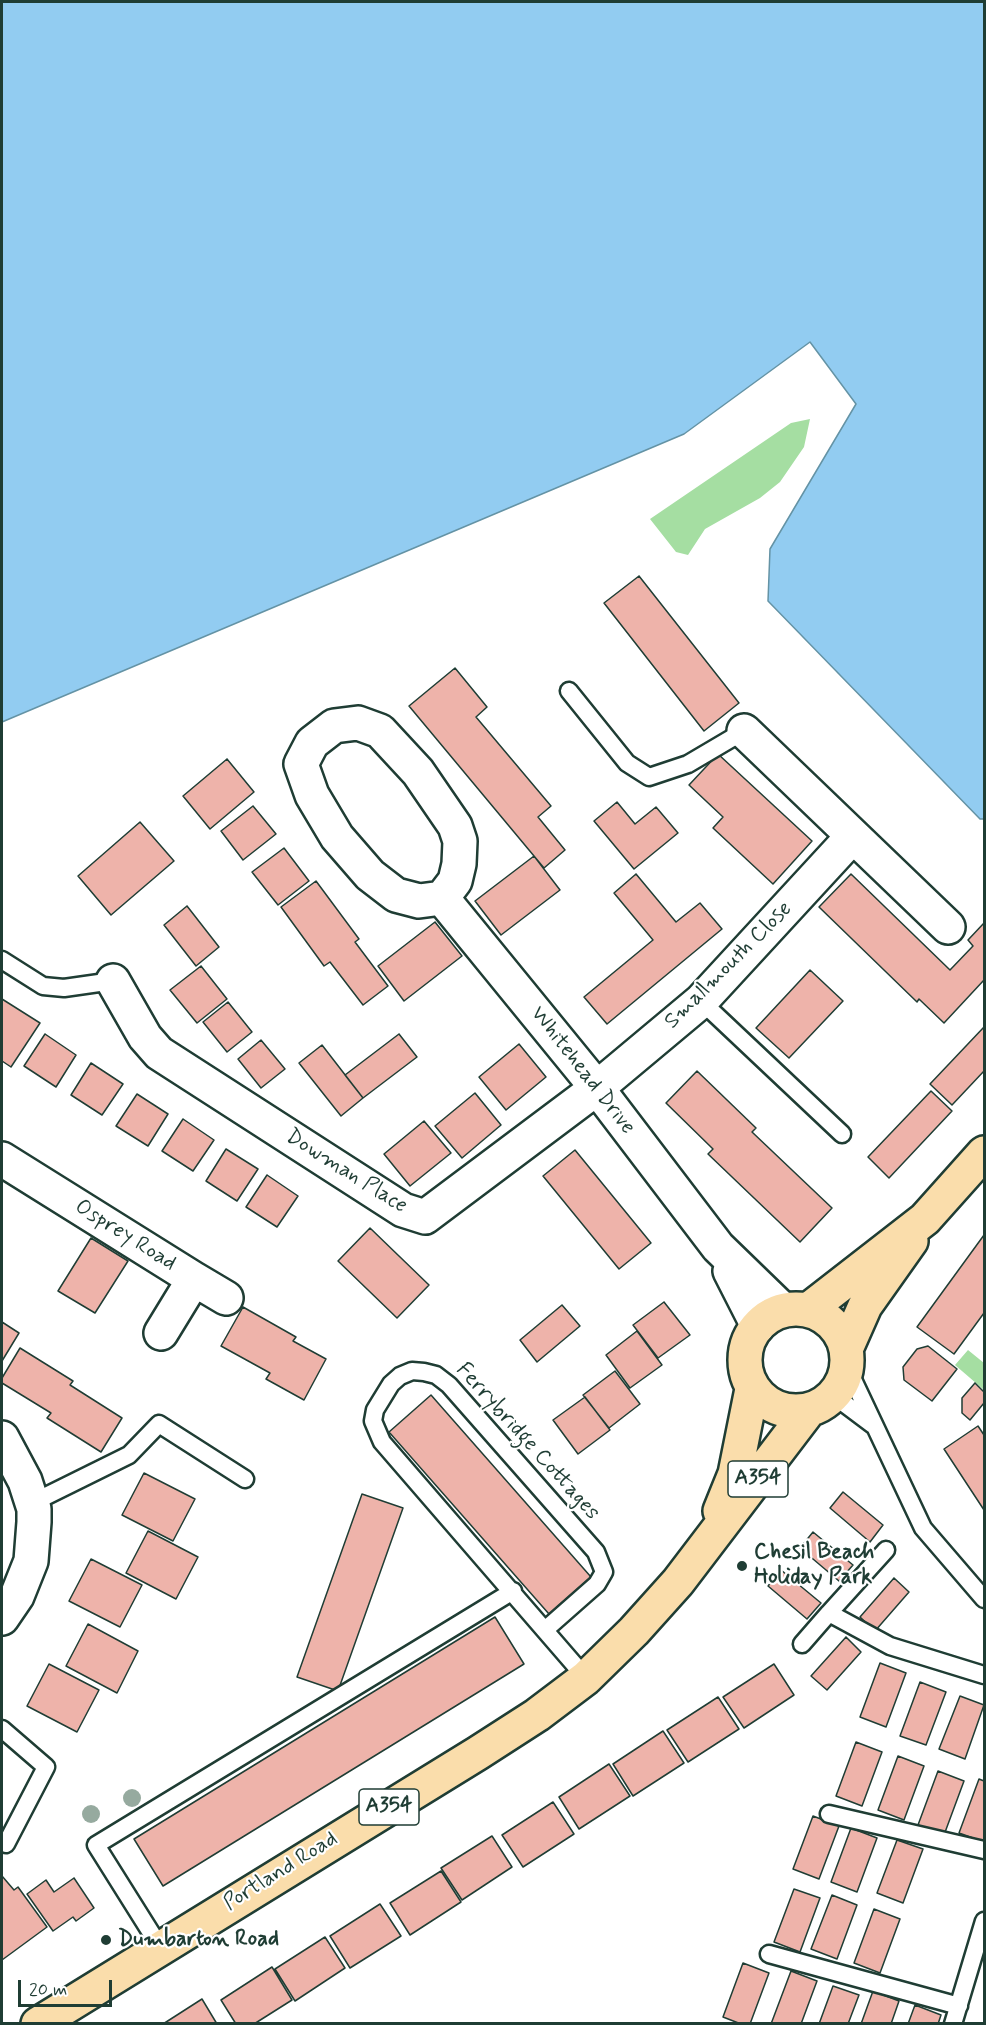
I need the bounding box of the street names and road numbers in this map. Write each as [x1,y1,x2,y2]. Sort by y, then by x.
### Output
street label: Smallmouth Close [660,897,798,1035]
street label: Whitehead Drive [524,1002,640,1140]
street label: Dowman Place [280,1124,412,1220]
street label: Osprey Road [69,1194,181,1278]
street label: Ferrybridge Cottages [449,1358,605,1526]
road number: A354 [728,1461,788,1497]
road number: A354 [359,1789,419,1825]
street label: Portland Road [219,1827,343,1917]

